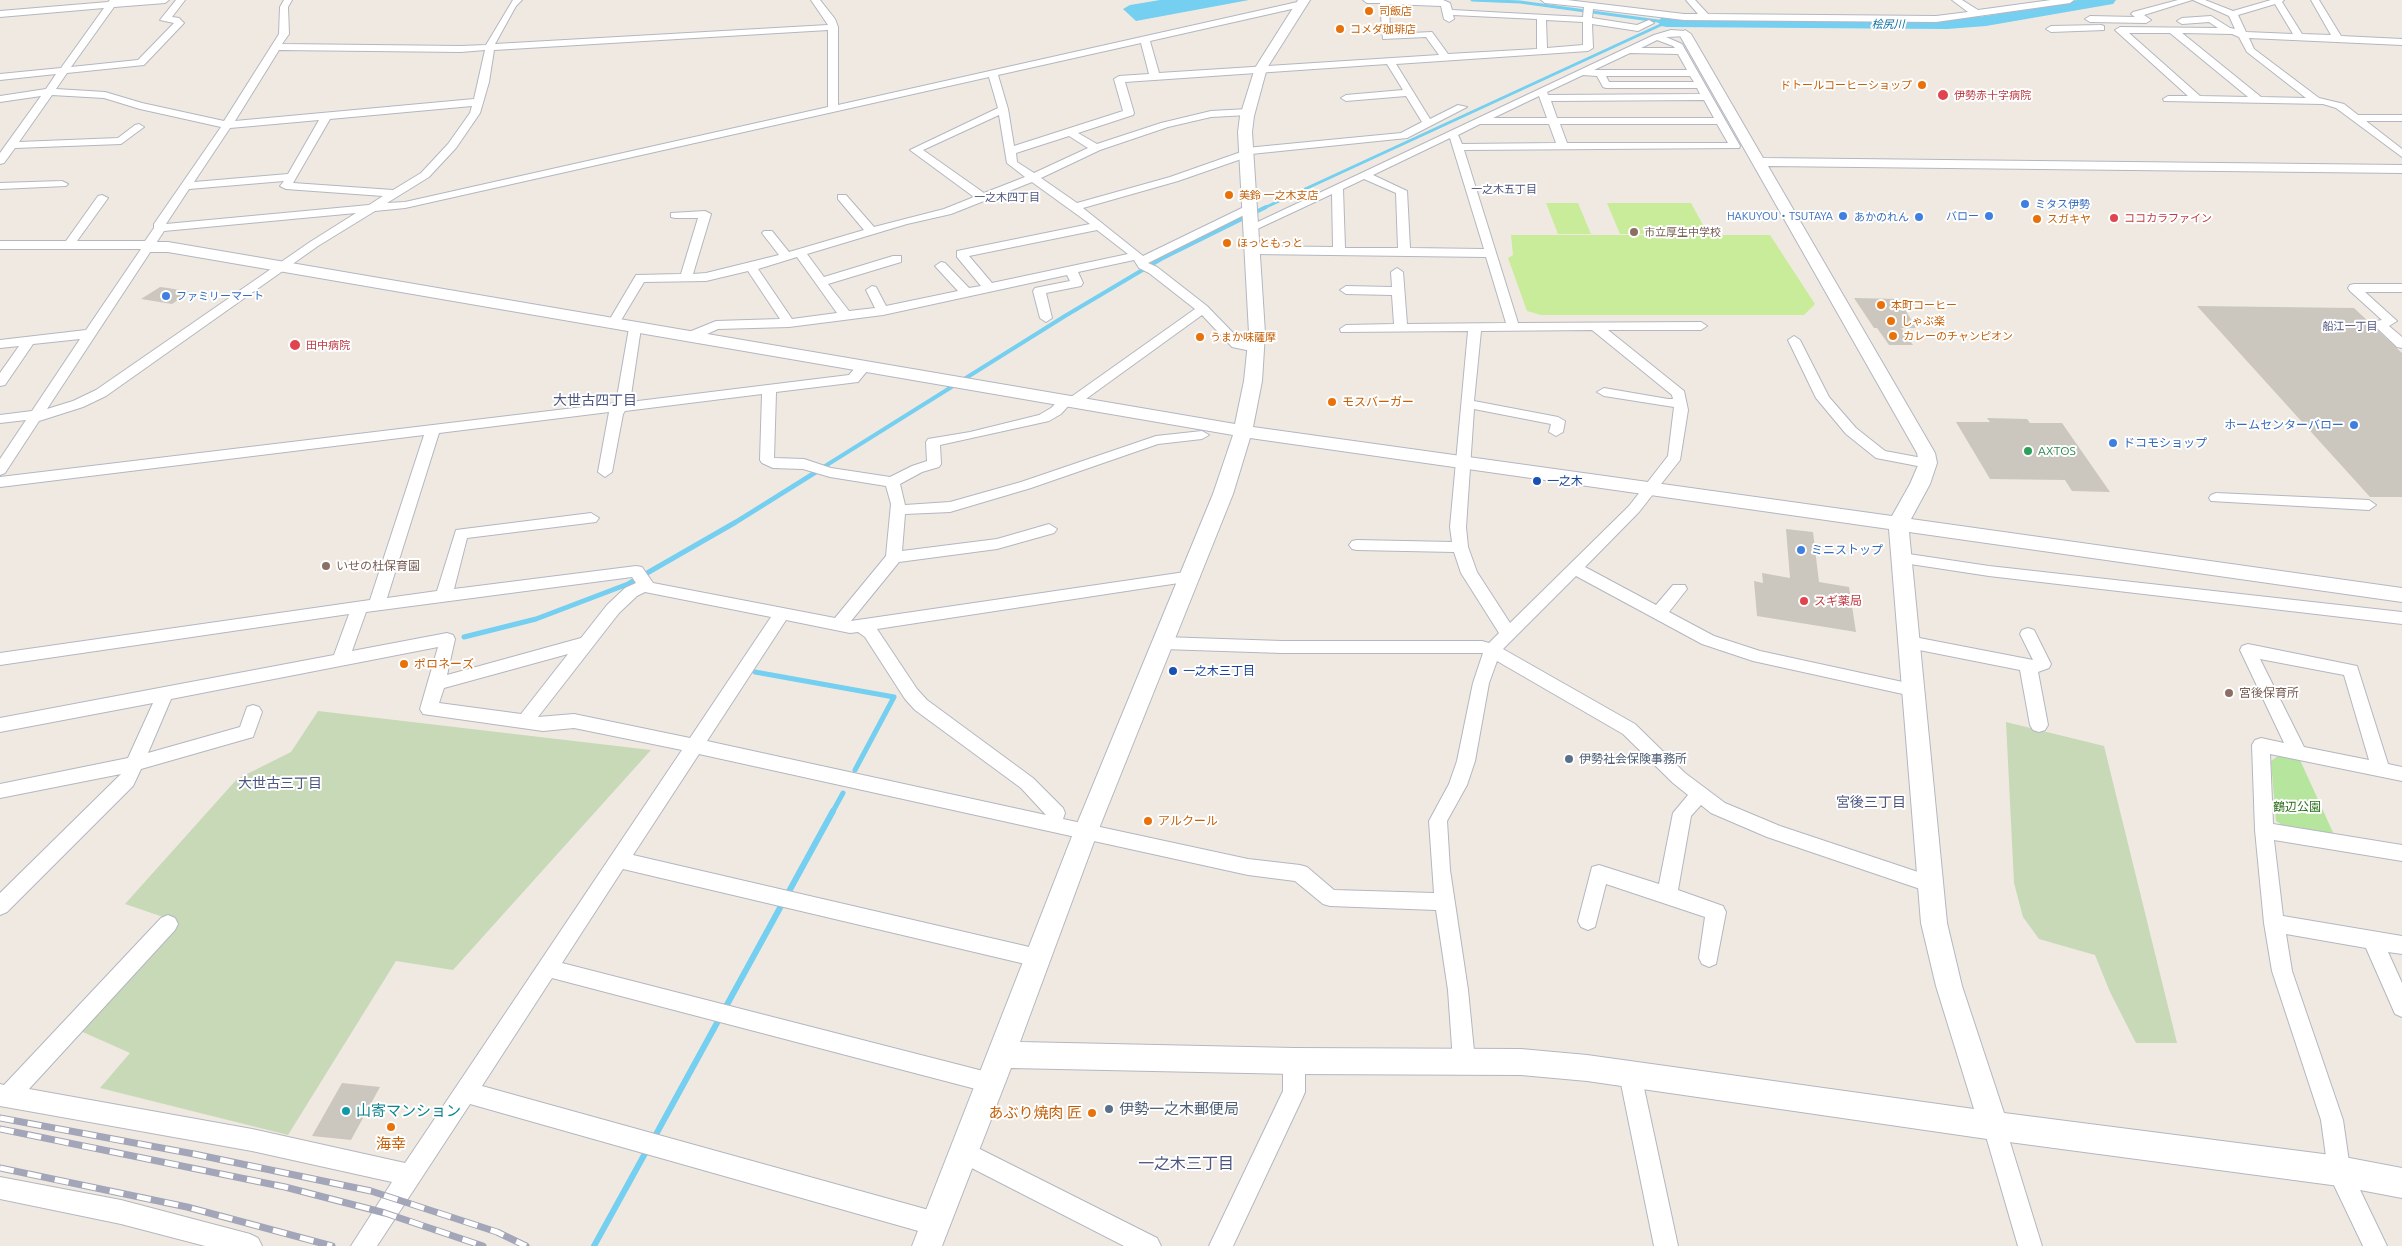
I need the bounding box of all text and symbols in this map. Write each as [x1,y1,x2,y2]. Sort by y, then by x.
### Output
place label: 司飯店 [1379,4,1412,18]
marker: 司飯店 [1363,5,1375,17]
water label: 桧尻川 [1872,17,1904,31]
place label: コメダ珈琲店 [1350,22,1416,36]
marker: コメダ珈琲店 [1334,23,1346,35]
place label: ドトールコーヒーショップ [1780,78,1912,92]
marker: ドトールコーヒーショップ [1916,79,1928,91]
marker: 伊勢赤十字病院 [1936,88,1950,102]
place label: 伊勢赤十字病院 [1954,88,2031,102]
district label: 一之木五丁目 [1471,182,1537,196]
place label: 美鈴 一之木支店 [1239,188,1319,202]
marker: 美鈴 一之木支店 [1223,189,1235,201]
district label: 一之木四丁目 [974,190,1040,204]
place label: ミタス伊勢 [2035,197,2090,211]
marker: ミタス伊勢 [2019,198,2031,210]
place label: HAKUYOU・TSUTAYA [1727,209,1833,223]
place label: バロー [1946,209,1979,223]
marker: HAKUYOU・TSUTAYA [1837,210,1849,222]
place label: あかのれん [1854,210,1909,224]
marker: バロー [1983,210,1995,222]
marker: あかのれん [1913,211,1925,223]
place label: ココカラファイン [2124,211,2212,225]
place label: スガキヤ [2047,212,2091,226]
marker: ココカラファイン [2108,212,2120,224]
marker: スガキヤ [2031,213,2043,225]
place label: 市立厚生中学校 [1644,225,1721,239]
marker: 市立厚生中学校 [1628,226,1640,238]
place label: ほっともっと [1237,236,1303,250]
marker: ほっともっと [1221,237,1233,249]
place label: ファミリーマート [176,289,264,303]
marker: ファミリーマート [160,290,172,302]
place label: 本町コーヒー [1891,298,1957,312]
marker: 本町コーヒー [1875,299,1887,311]
place label: しゃぶ楽 [1901,314,1945,328]
marker: しゃぶ楽 [1885,315,1897,327]
district label: 船江一丁目 [2323,319,2377,333]
place label: カレーのチャンピオン [1903,329,2013,343]
place label: うまか味薩摩 [1210,330,1276,344]
marker: カレーのチャンピオン [1887,330,1899,342]
marker: うまか味薩摩 [1194,331,1206,343]
marker: 田中病院 [288,338,302,352]
place label: 田中病院 [306,338,350,352]
district label: 大世古四丁目 [553,392,637,408]
place label: モスバーガー [1342,395,1414,409]
marker: モスバーガー [1326,396,1338,408]
place label: ホームセンターバロー [2224,418,2344,432]
marker: ホームセンターバロー [2348,419,2360,431]
place label: ドコモショップ [2123,436,2207,450]
marker: ドコモショップ [2107,437,2119,449]
place label: AXTOS [2038,444,2076,458]
marker: AXTOS [2022,445,2034,457]
place label: 一之木 [1547,474,1583,488]
marker: 一之木 [1531,475,1543,487]
place label: ミニストップ [1811,543,1883,557]
marker: ミニストップ [1795,544,1807,556]
place label: いせの杜保育園 [336,559,420,573]
marker: いせの杜保育園 [320,560,332,572]
place label: スギ薬局 [1814,594,1862,608]
marker: スギ薬局 [1798,595,1810,607]
place label: ポロネーズ [414,657,474,671]
marker: ポロネーズ [398,658,410,670]
place label: 一之木三丁目 [1183,664,1255,678]
marker: 一之木三丁目 [1167,665,1179,677]
place label: 宮後保育所 [2239,686,2299,700]
marker: 宮後保育所 [2223,687,2235,699]
place label: 伊勢社会保険事務所 [1579,752,1687,766]
marker: 伊勢社会保険事務所 [1563,753,1575,765]
district label: 大世古三丁目 [238,775,322,791]
district label: 宮後三丁目 [1836,794,1906,810]
park label: 鶴辺公園 [2273,800,2321,814]
place label: アルクール [1158,814,1218,828]
marker: アルクール [1142,815,1154,827]
place label: 伊勢一之木郵便局 [1119,1100,1239,1118]
place label: 山寄マンション [356,1102,461,1120]
marker: 伊勢一之木郵便局 [1103,1103,1115,1115]
place label: あぶり焼肉 匠 [989,1104,1082,1122]
marker: 山寄マンション [340,1105,352,1117]
marker: あぶり焼肉 匠 [1086,1107,1098,1119]
marker: 海幸 [385,1121,397,1133]
place label: 海幸 [376,1135,406,1153]
district label: 一之木三丁目 [1138,1154,1234,1174]

